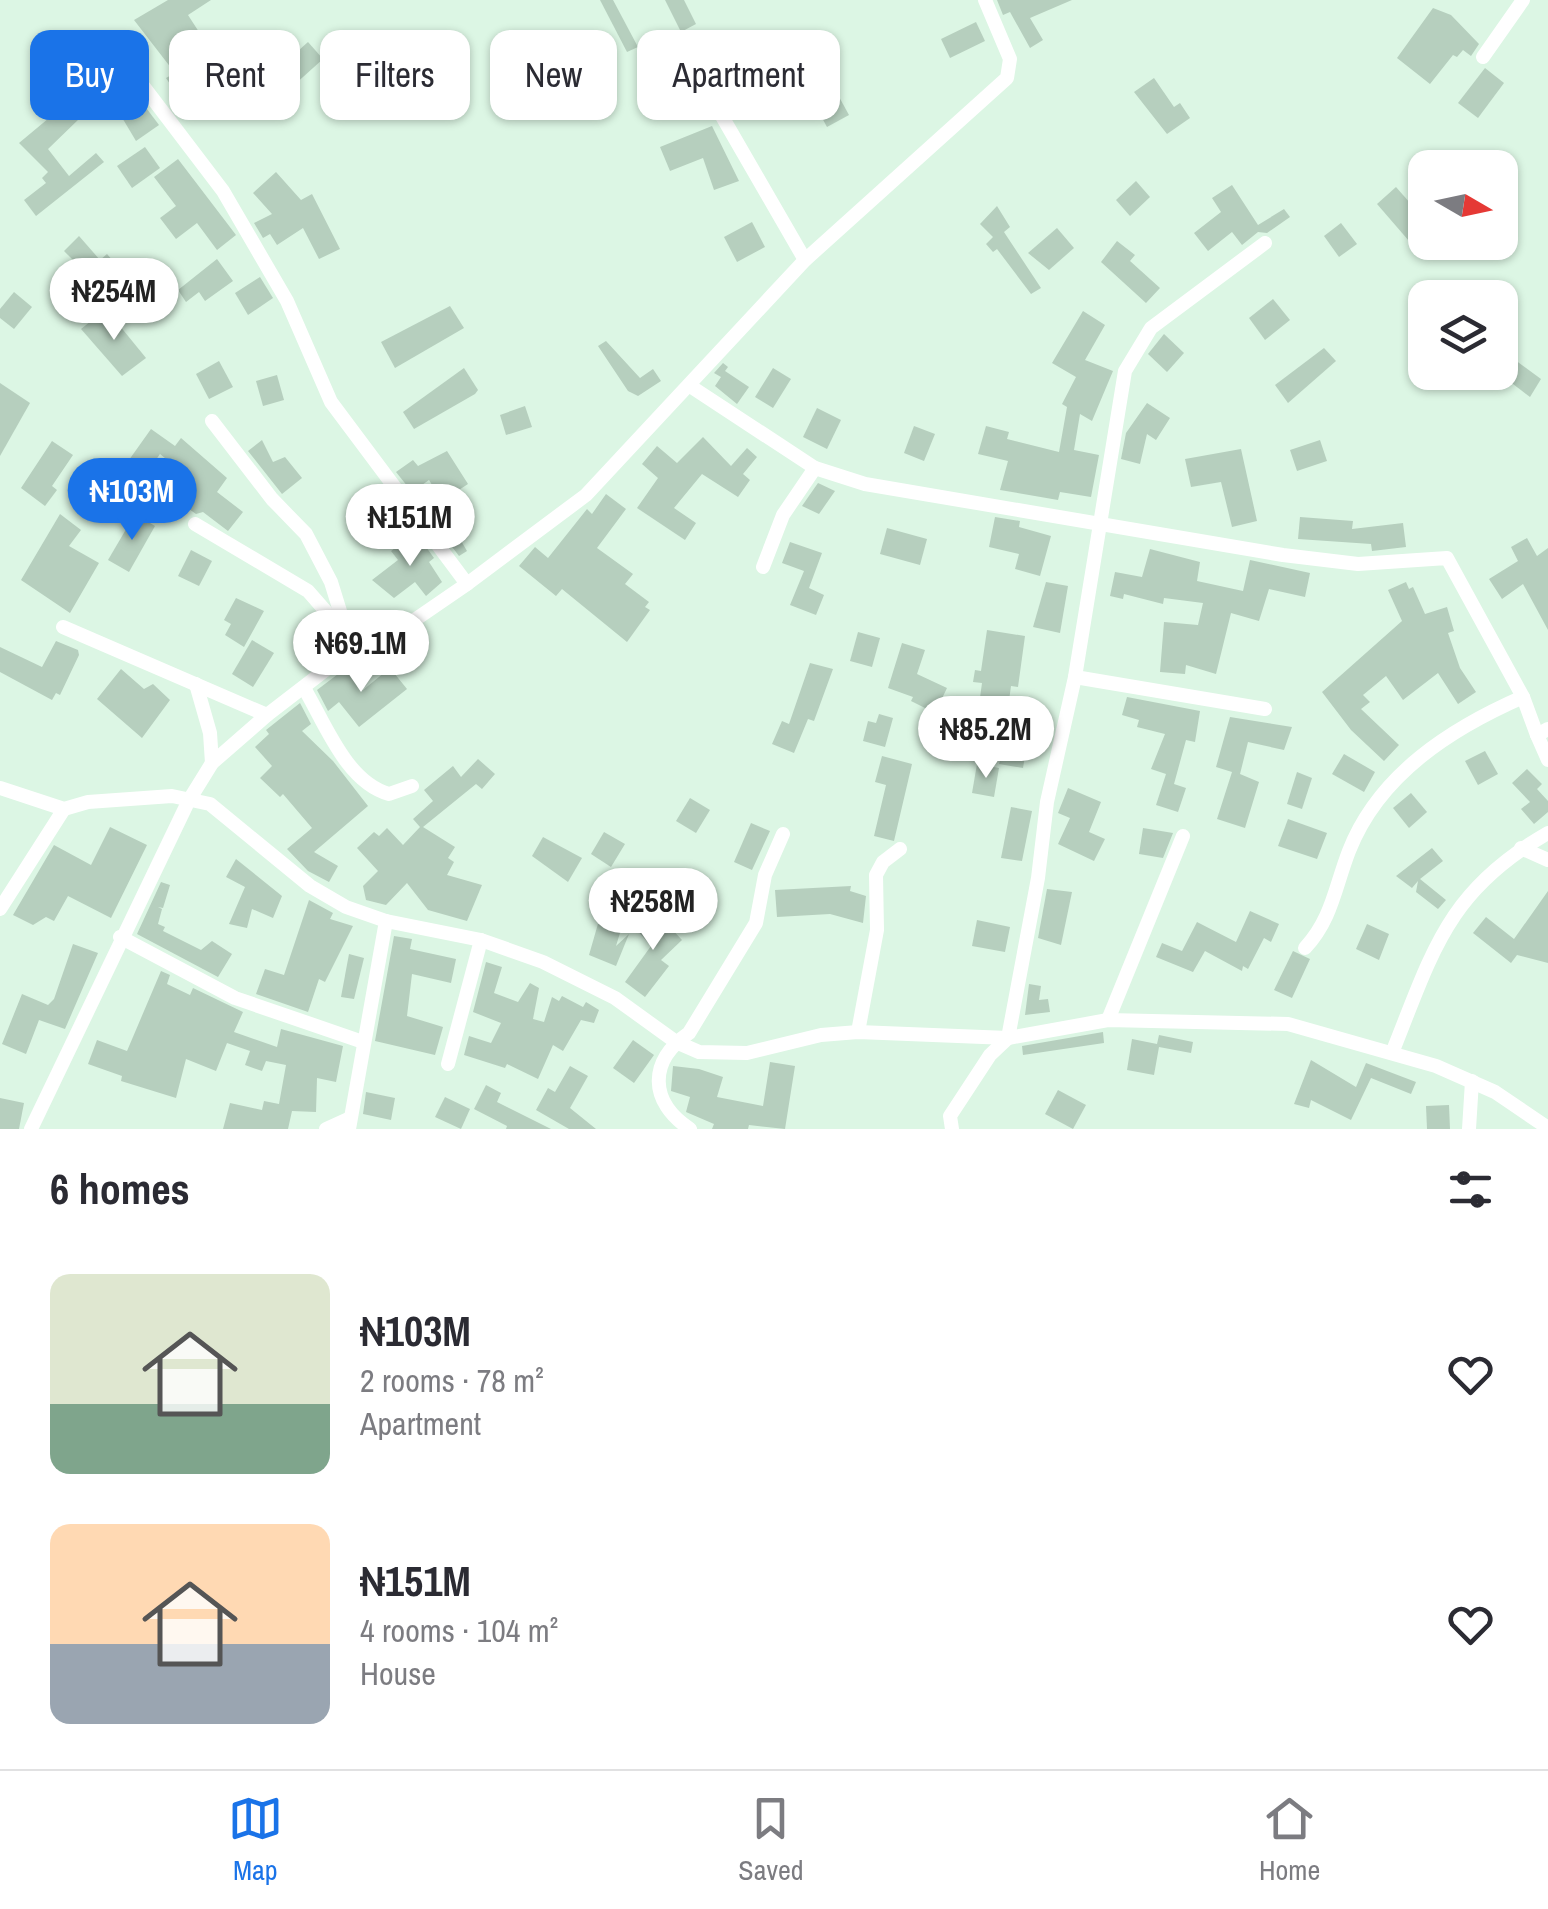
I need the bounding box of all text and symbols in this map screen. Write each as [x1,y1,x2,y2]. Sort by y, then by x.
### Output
chip: Buy [30,30,149,120]
chip: Rent [169,30,300,120]
chip: Filters [320,30,470,120]
chip: New [490,30,617,120]
chip: Apartment [637,30,840,120]
north arrow [1408,150,1518,260]
map controls [1408,150,1518,390]
pin: ₦254M [44,258,184,343]
text: ₦254M [72,269,156,312]
button: layers [1408,280,1518,390]
pin: ₦103M [62,458,202,543]
text: ₦103M [90,469,174,512]
pin: ₦151M [340,484,480,569]
text: ₦151M [368,495,452,538]
pin: ₦69.1M [280,610,442,695]
text: ₦69.1M [315,621,407,664]
pin: ₦85.2M [905,696,1067,781]
text: ₦85.2M [940,707,1032,750]
pin: ₦258M [583,868,723,953]
text: ₦258M [611,879,695,922]
text: 6 homes [50,1161,190,1217]
icon: filters [1443,1162,1498,1217]
text: ₦103M [360,1303,471,1359]
icon: home [130,1314,250,1434]
icon: heart [1443,1347,1498,1402]
text: 2 rooms · 78 m² [360,1359,544,1402]
text: Apartment [360,1402,481,1445]
text: ₦151M [360,1553,471,1609]
icon: home [130,1564,250,1684]
icon: heart [1443,1597,1498,1652]
text: 4 rooms · 104 m² [360,1609,558,1652]
text: House [360,1652,436,1695]
tab: Map [228,1791,283,1889]
tab: Saved [738,1791,803,1889]
tab: Home [1259,1791,1320,1889]

